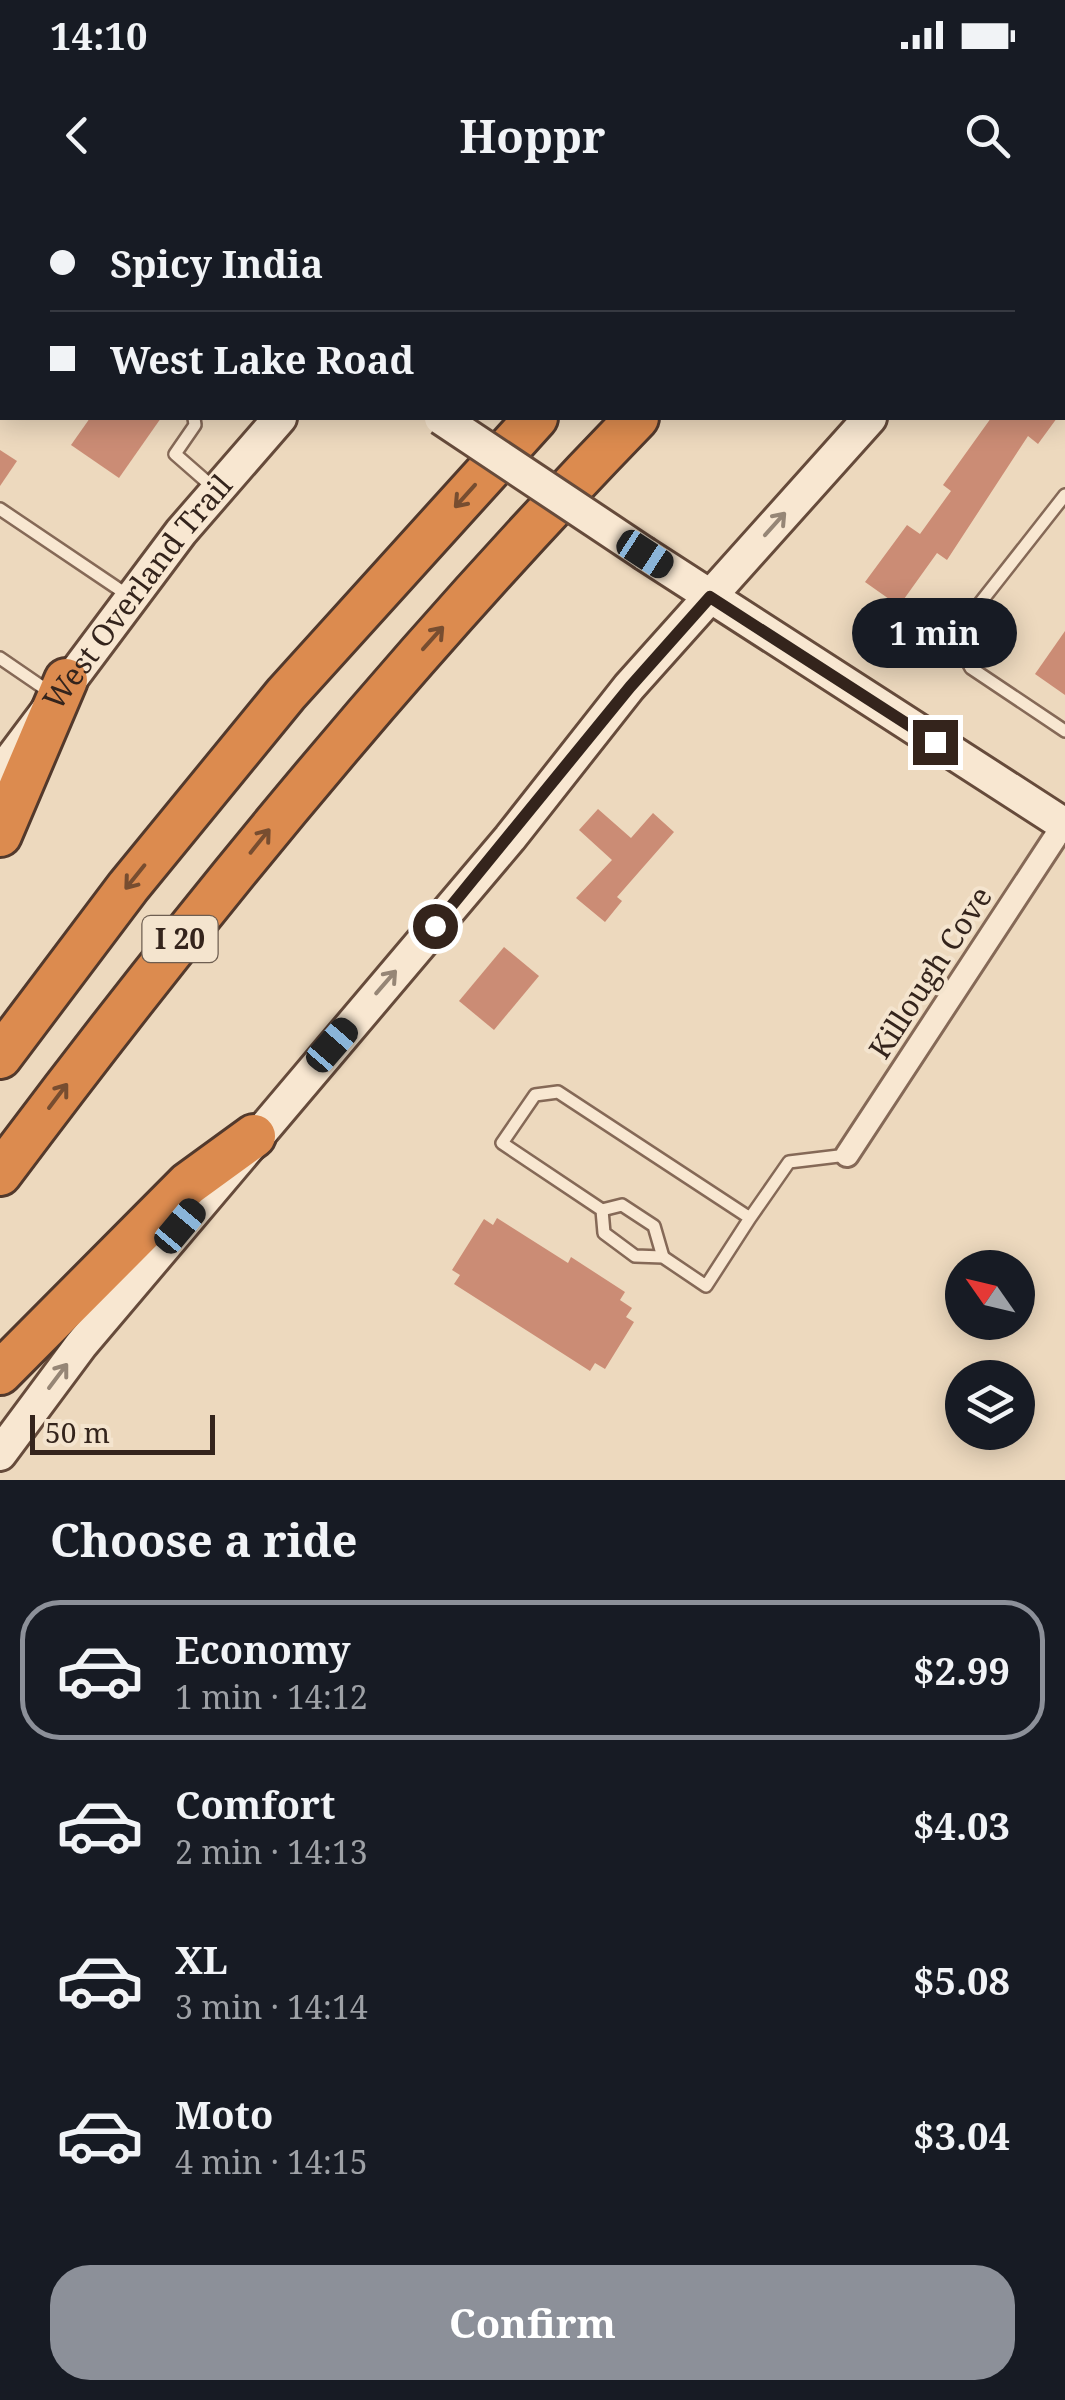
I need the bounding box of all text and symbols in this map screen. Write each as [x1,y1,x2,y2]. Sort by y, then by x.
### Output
text: 14:10 [50,9,147,61]
text: Hoppr [459,105,606,166]
icon: back [50,108,105,163]
icon: search [960,108,1015,163]
text: Spicy India [110,237,323,289]
text: West Lake Road [110,333,414,385]
street label: West Overland Trail [33,465,241,718]
one-way arrow [453,483,476,508]
one-way arrow [763,512,786,537]
car [612,525,678,583]
callout: 1 min [852,597,1018,667]
text: 1 min [889,611,980,654]
one-way arrow [421,626,444,651]
route end [913,720,958,765]
one-way arrow [249,828,270,855]
one-way arrow [124,864,146,890]
street label: Killough Cove [859,878,1001,1066]
route start [413,904,458,949]
road number: I 20 [142,916,218,962]
one-way arrow [375,970,397,996]
car [301,1013,363,1077]
one-way arrow [48,1083,69,1110]
car [149,1193,211,1259]
north arrow [945,1250,1035,1340]
map controls [945,1250,1035,1450]
button: layers [945,1360,1035,1450]
one-way arrow [48,1363,69,1390]
scale bar [30,1410,215,1454]
text: 50 m [45,1413,110,1451]
text: Choose a ride [50,1509,358,1570]
text: Economy [175,1623,351,1675]
icon: car [55,1625,145,1715]
text: $2.99 [913,1644,1010,1696]
text: 1 min · 14:12 [175,1675,368,1718]
text: Comfort [175,1778,335,1830]
icon: car [55,1780,145,1870]
text: $4.03 [913,1799,1010,1851]
text: 2 min · 14:13 [175,1830,368,1873]
text: XL [175,1933,228,1985]
icon: car [55,1935,145,2025]
text: $5.08 [913,1954,1010,2006]
text: 3 min · 14:14 [175,1985,368,2028]
text: Moto [175,2088,273,2140]
icon: car [55,2090,145,2180]
text: $3.04 [913,2109,1010,2161]
text: 4 min · 14:15 [175,2140,368,2183]
button: Confirm [50,2265,1015,2380]

